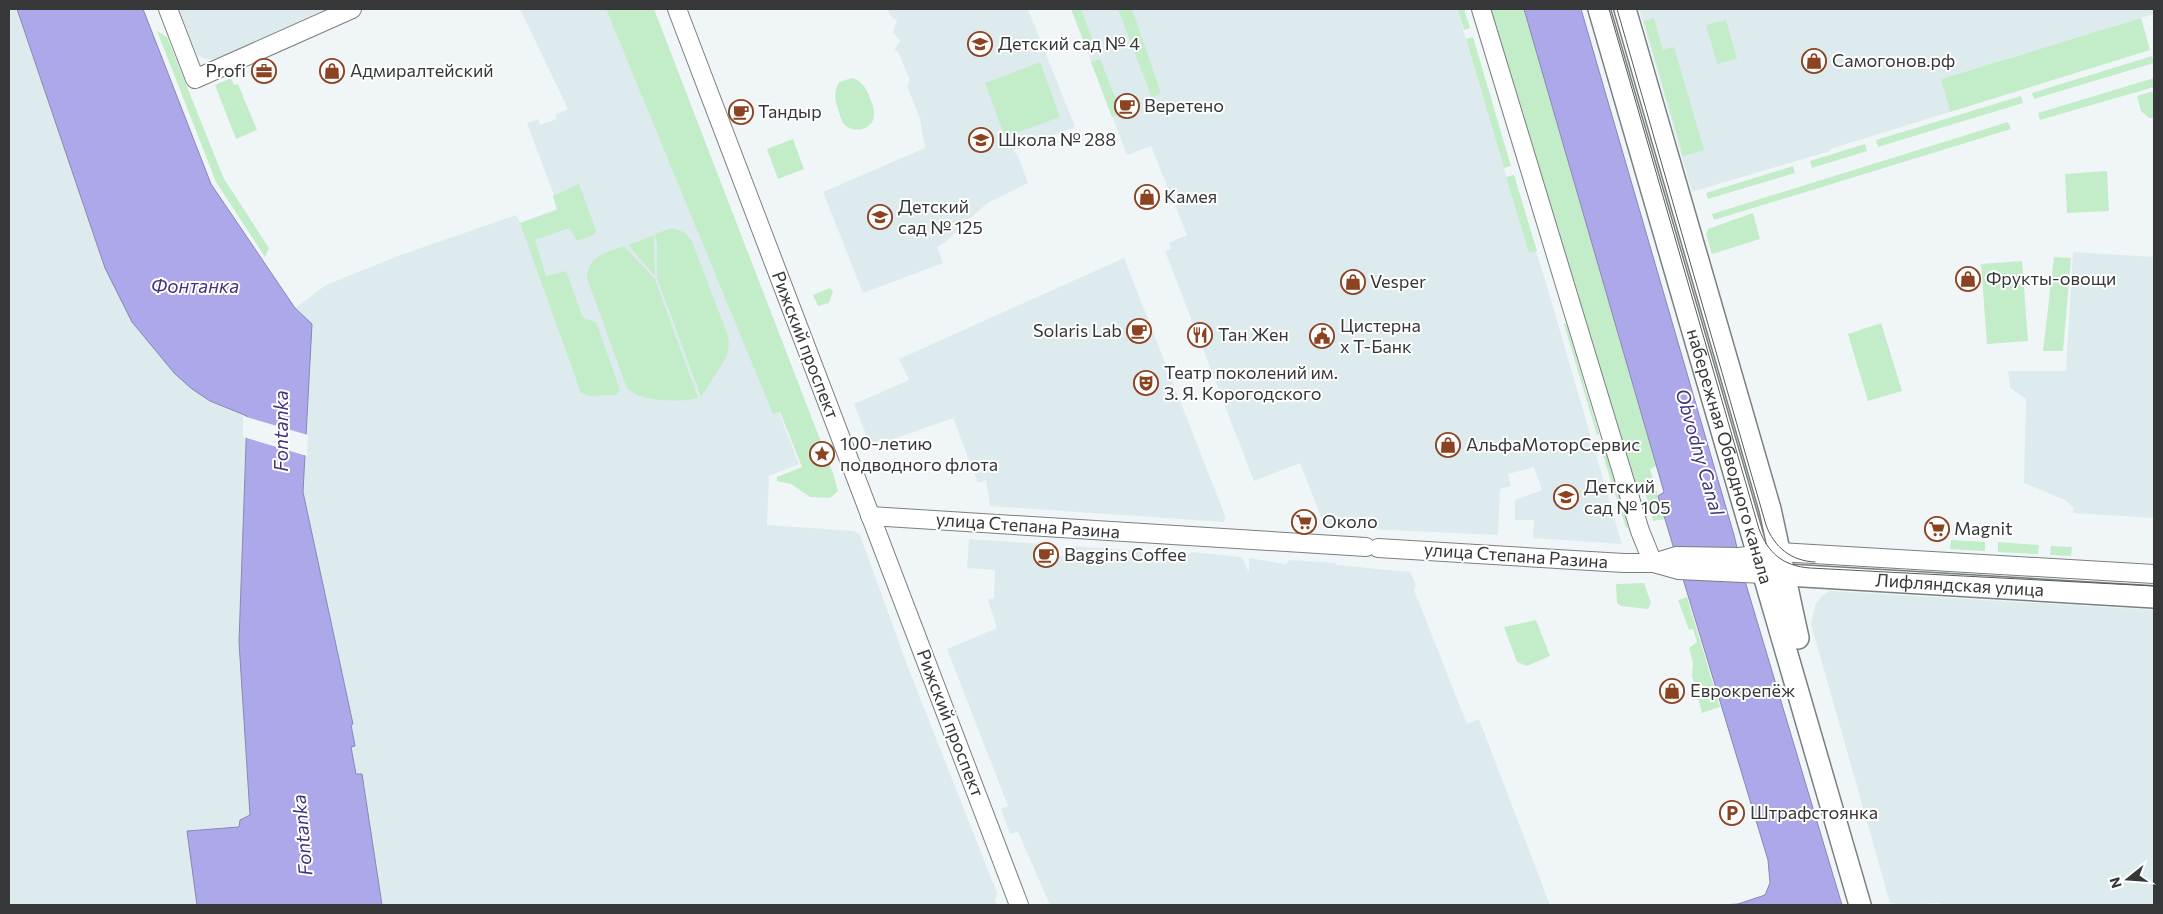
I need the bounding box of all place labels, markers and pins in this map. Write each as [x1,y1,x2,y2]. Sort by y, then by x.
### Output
school or university icon: Детский сад № 4 [967,31,993,57]
place label: Детский сад № 4 [998,32,1140,54]
shop icon: Самогонов.рф [1801,48,1827,74]
place label: Самогонов.рф [1832,49,1955,71]
office icon: Profi [251,58,277,84]
shop icon: Адмиралтейский [319,58,345,84]
place label: Profi [205,59,246,81]
place label: Адмиралтейский [350,59,494,81]
cafe icon: Веретено [1114,93,1140,119]
place label: Веретено [1144,94,1224,116]
cafe icon: Тандыр [728,99,754,125]
place label: Тандыр [758,100,822,122]
school or university icon: Школа № 288 [968,127,994,153]
place label: Школа № 288 [998,128,1116,150]
shop icon: Камея [1134,184,1160,210]
place label: Камея [1164,185,1217,207]
place label: Детский сад № 125 [898,195,983,238]
school or university icon: Детский сад № 125 [867,204,893,230]
shop icon: Фрукты-овощи [1955,266,1981,292]
place label: Фрукты-овощи [1986,267,2116,289]
shop icon: Vesper [1340,269,1366,295]
place label: Vesper [1370,270,1426,292]
place label: Цистерна х Т-Банк [1340,314,1421,357]
cafe icon: Solaris Lab [1126,318,1152,344]
place label: Solaris Lab [1033,319,1122,341]
restaurant icon: Тан Жен [1187,322,1213,348]
place label: Тан Жен [1218,323,1289,345]
public building icon: Цистерна х Т-Банк [1309,323,1335,349]
place label: Театр поколений им. З. Я. Корогодского [1164,361,1338,404]
theatre icon: Театр поколений им. З. Я. Корогодского [1133,370,1159,396]
place label: 100-летию подводного флота [840,432,998,475]
shop icon: АльфаМоторСервис [1435,432,1461,458]
place label: АльфаМоторСервис [1466,433,1640,455]
place icon: 100-летию подводного флота [809,441,835,467]
place label: Детский сад № 105 [1584,475,1671,518]
school or university icon: Детский сад № 105 [1553,484,1579,510]
supermarket icon: Около [1291,509,1317,535]
place label: Около [1322,510,1378,532]
supermarket icon: Magnit [1924,516,1950,542]
place label: Magnit [1954,517,2013,539]
cafe icon: Baggins Coffee [1033,542,1059,568]
place label: Baggins Coffee [1064,543,1186,565]
shop icon: Еврокрепёж [1659,678,1685,704]
place label: Еврокрепёж [1690,679,1795,701]
parking icon: Штрафстоянка [1719,800,1745,826]
place label: Штрафстоянка [1750,801,1878,823]

